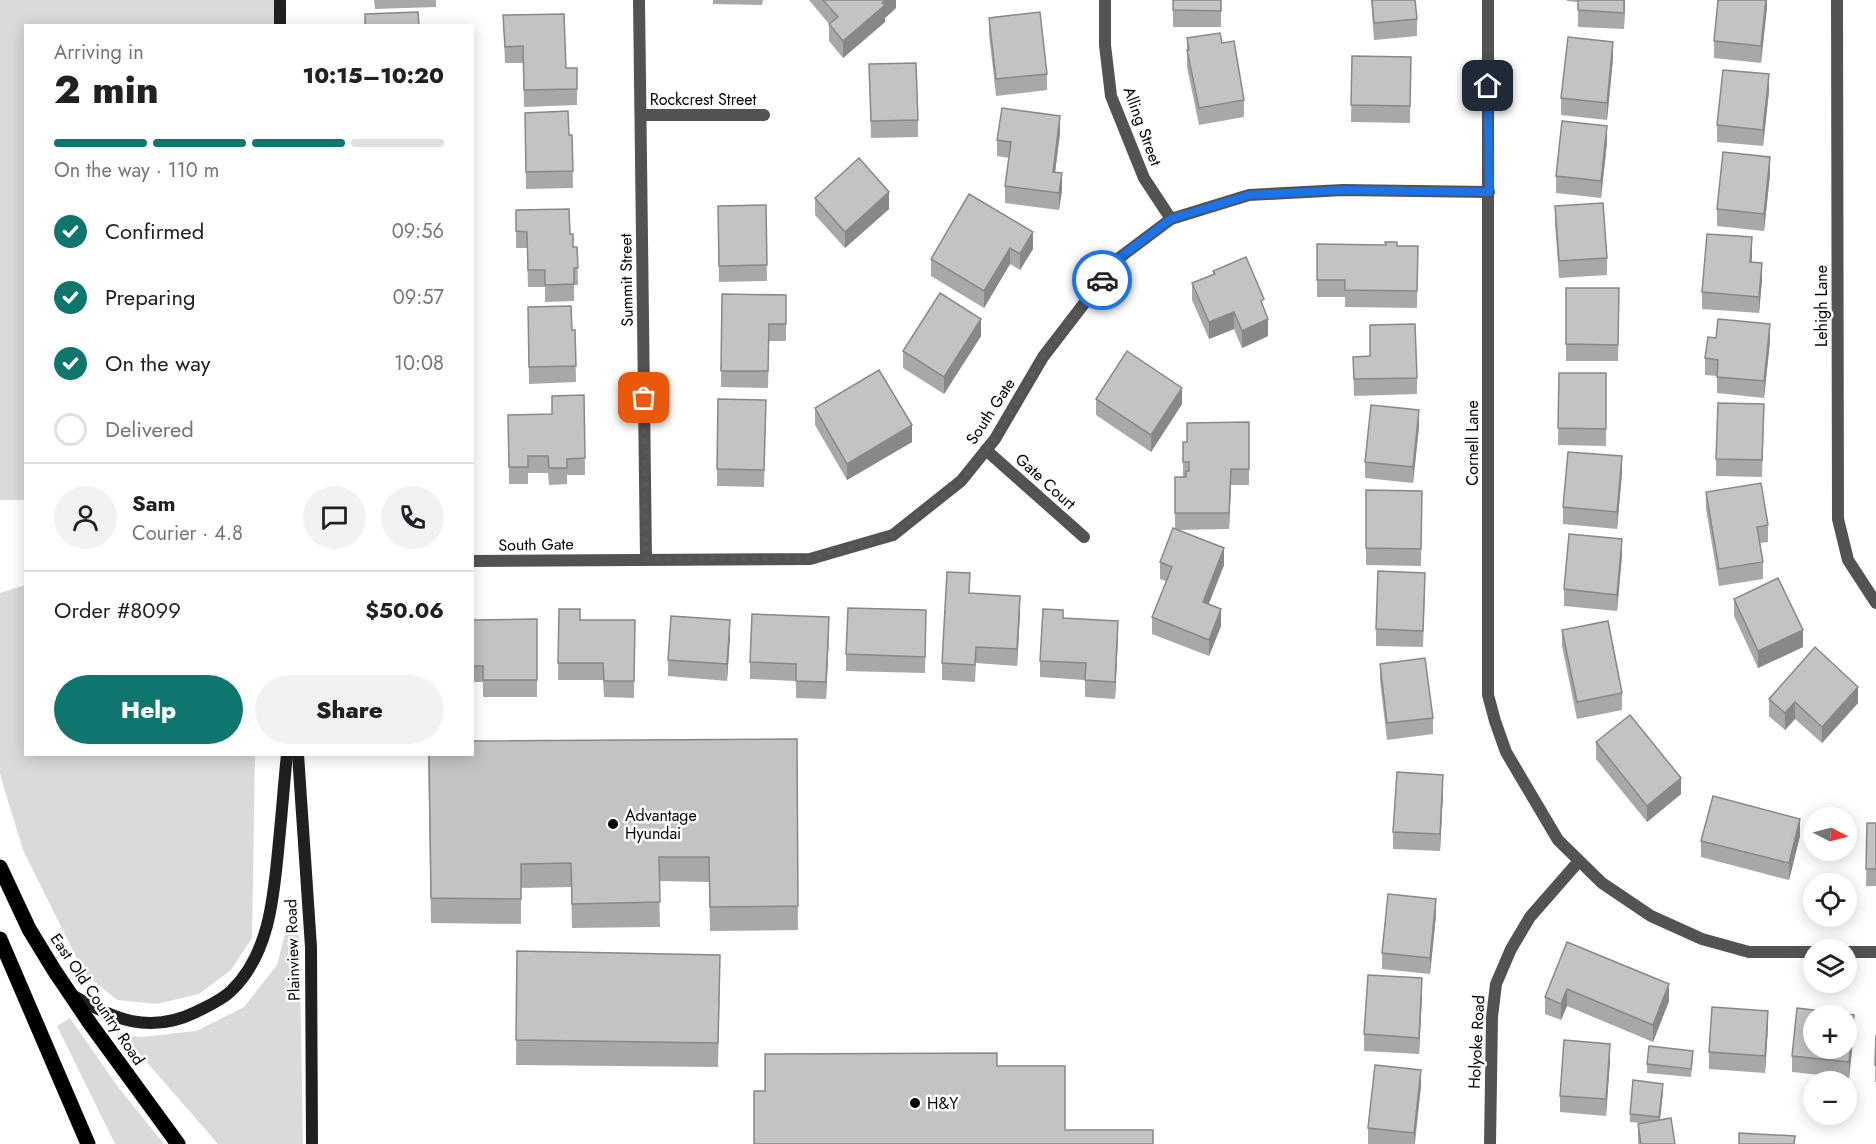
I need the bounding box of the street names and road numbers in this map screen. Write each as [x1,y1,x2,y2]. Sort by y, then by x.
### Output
street label: Alling Street [1118,83,1168,169]
street label: Rockcrest Street [650,88,756,111]
street label: Summit Street [614,233,639,327]
street label: Lehigh Lane [1810,265,1833,347]
street label: South Gate [960,374,1021,449]
street label: Cornell Lane [1461,400,1484,486]
street label: Gate Court [1010,448,1081,515]
street label: South Gate [498,532,574,557]
street label: Plainview Road [279,899,306,1001]
street label: East Old Country Road [45,929,150,1070]
street label: Holyoke Road [1463,995,1490,1089]

